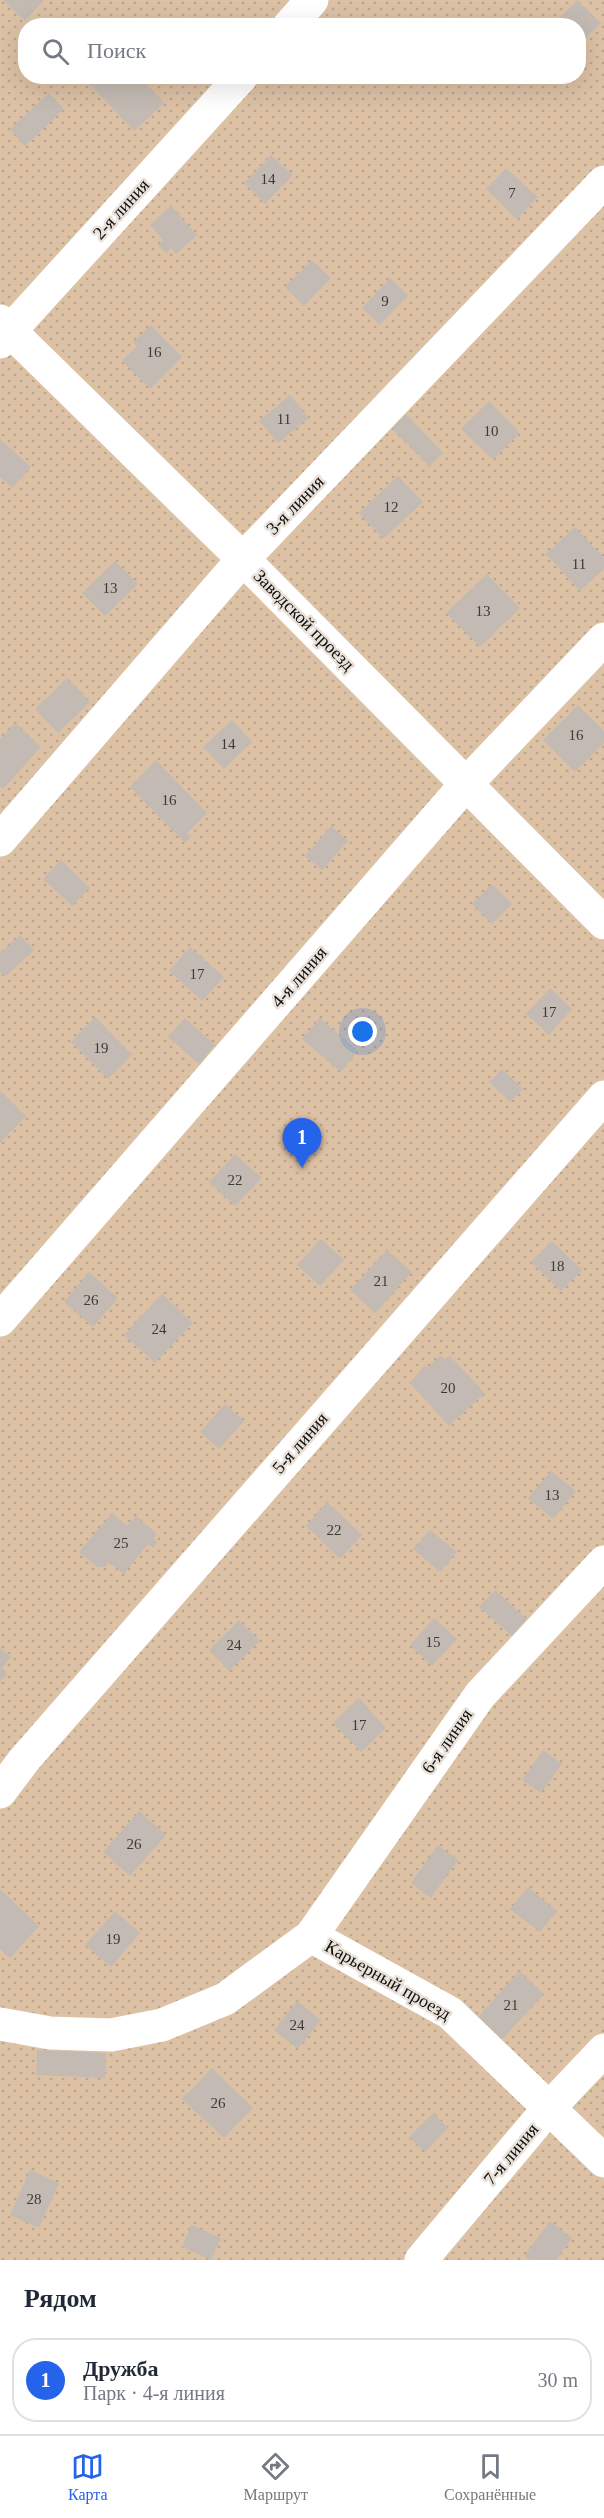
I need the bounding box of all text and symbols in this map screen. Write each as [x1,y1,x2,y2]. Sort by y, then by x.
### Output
search box [18,18,586,84]
icon: search [39,35,72,68]
text: Поиск [87,38,146,63]
house number: 14 [261,171,276,187]
street label: 2-я линия [89,175,153,243]
house number: 7 [508,185,516,201]
house number: 9 [381,293,389,309]
house number: 16 [147,344,162,360]
house number: 11 [277,411,291,427]
house number: 10 [484,423,499,439]
street label: 3-я линия [262,471,328,539]
house number: 12 [384,499,399,515]
house number: 11 [572,556,586,572]
street label: Заводской проезд [250,566,358,674]
house number: 13 [103,580,118,596]
house number: 13 [476,603,491,619]
house number: 16 [569,727,584,743]
house number: 14 [221,736,236,752]
house number: 16 [162,792,177,808]
street label: 4-я линия [267,943,331,1011]
house number: 17 [190,966,205,982]
house number: 17 [542,1004,557,1020]
your location [348,1017,377,1046]
house number: 19 [94,1040,109,1056]
pin: 1 [282,1118,322,1168]
house number: 22 [228,1172,243,1188]
house number: 18 [550,1258,565,1274]
house number: 21 [374,1273,389,1289]
house number: 26 [84,1292,99,1308]
house number: 24 [152,1321,167,1337]
house number: 20 [441,1380,456,1396]
street label: 5-я линия [268,1409,332,1477]
house number: 13 [545,1487,560,1503]
house number: 22 [327,1522,342,1538]
house number: 25 [114,1535,129,1551]
house number: 15 [426,1634,441,1650]
house number: 24 [227,1637,242,1653]
street label: 6-я линия [418,1705,476,1777]
house number: 17 [352,1717,367,1733]
house number: 26 [127,1836,142,1852]
house number: 19 [106,1931,121,1947]
street label: Карьерный проезд [322,1936,454,2024]
house number: 21 [504,1997,519,2013]
house number: 24 [290,2017,305,2033]
house number: 26 [211,2095,226,2111]
street label: 7-я линия [480,2119,542,2189]
house number: 28 [27,2191,42,2207]
text: Рядом [24,2284,97,2313]
text: Дружба [83,2356,158,2381]
text: 1 [41,2369,51,2391]
text: 30 m [537,2369,578,2391]
text: Парк · 4-я линия [83,2382,225,2404]
tab: Карта [68,2450,108,2504]
tab: Маршрут [244,2450,308,2504]
tab: Сохранённые [444,2450,536,2504]

